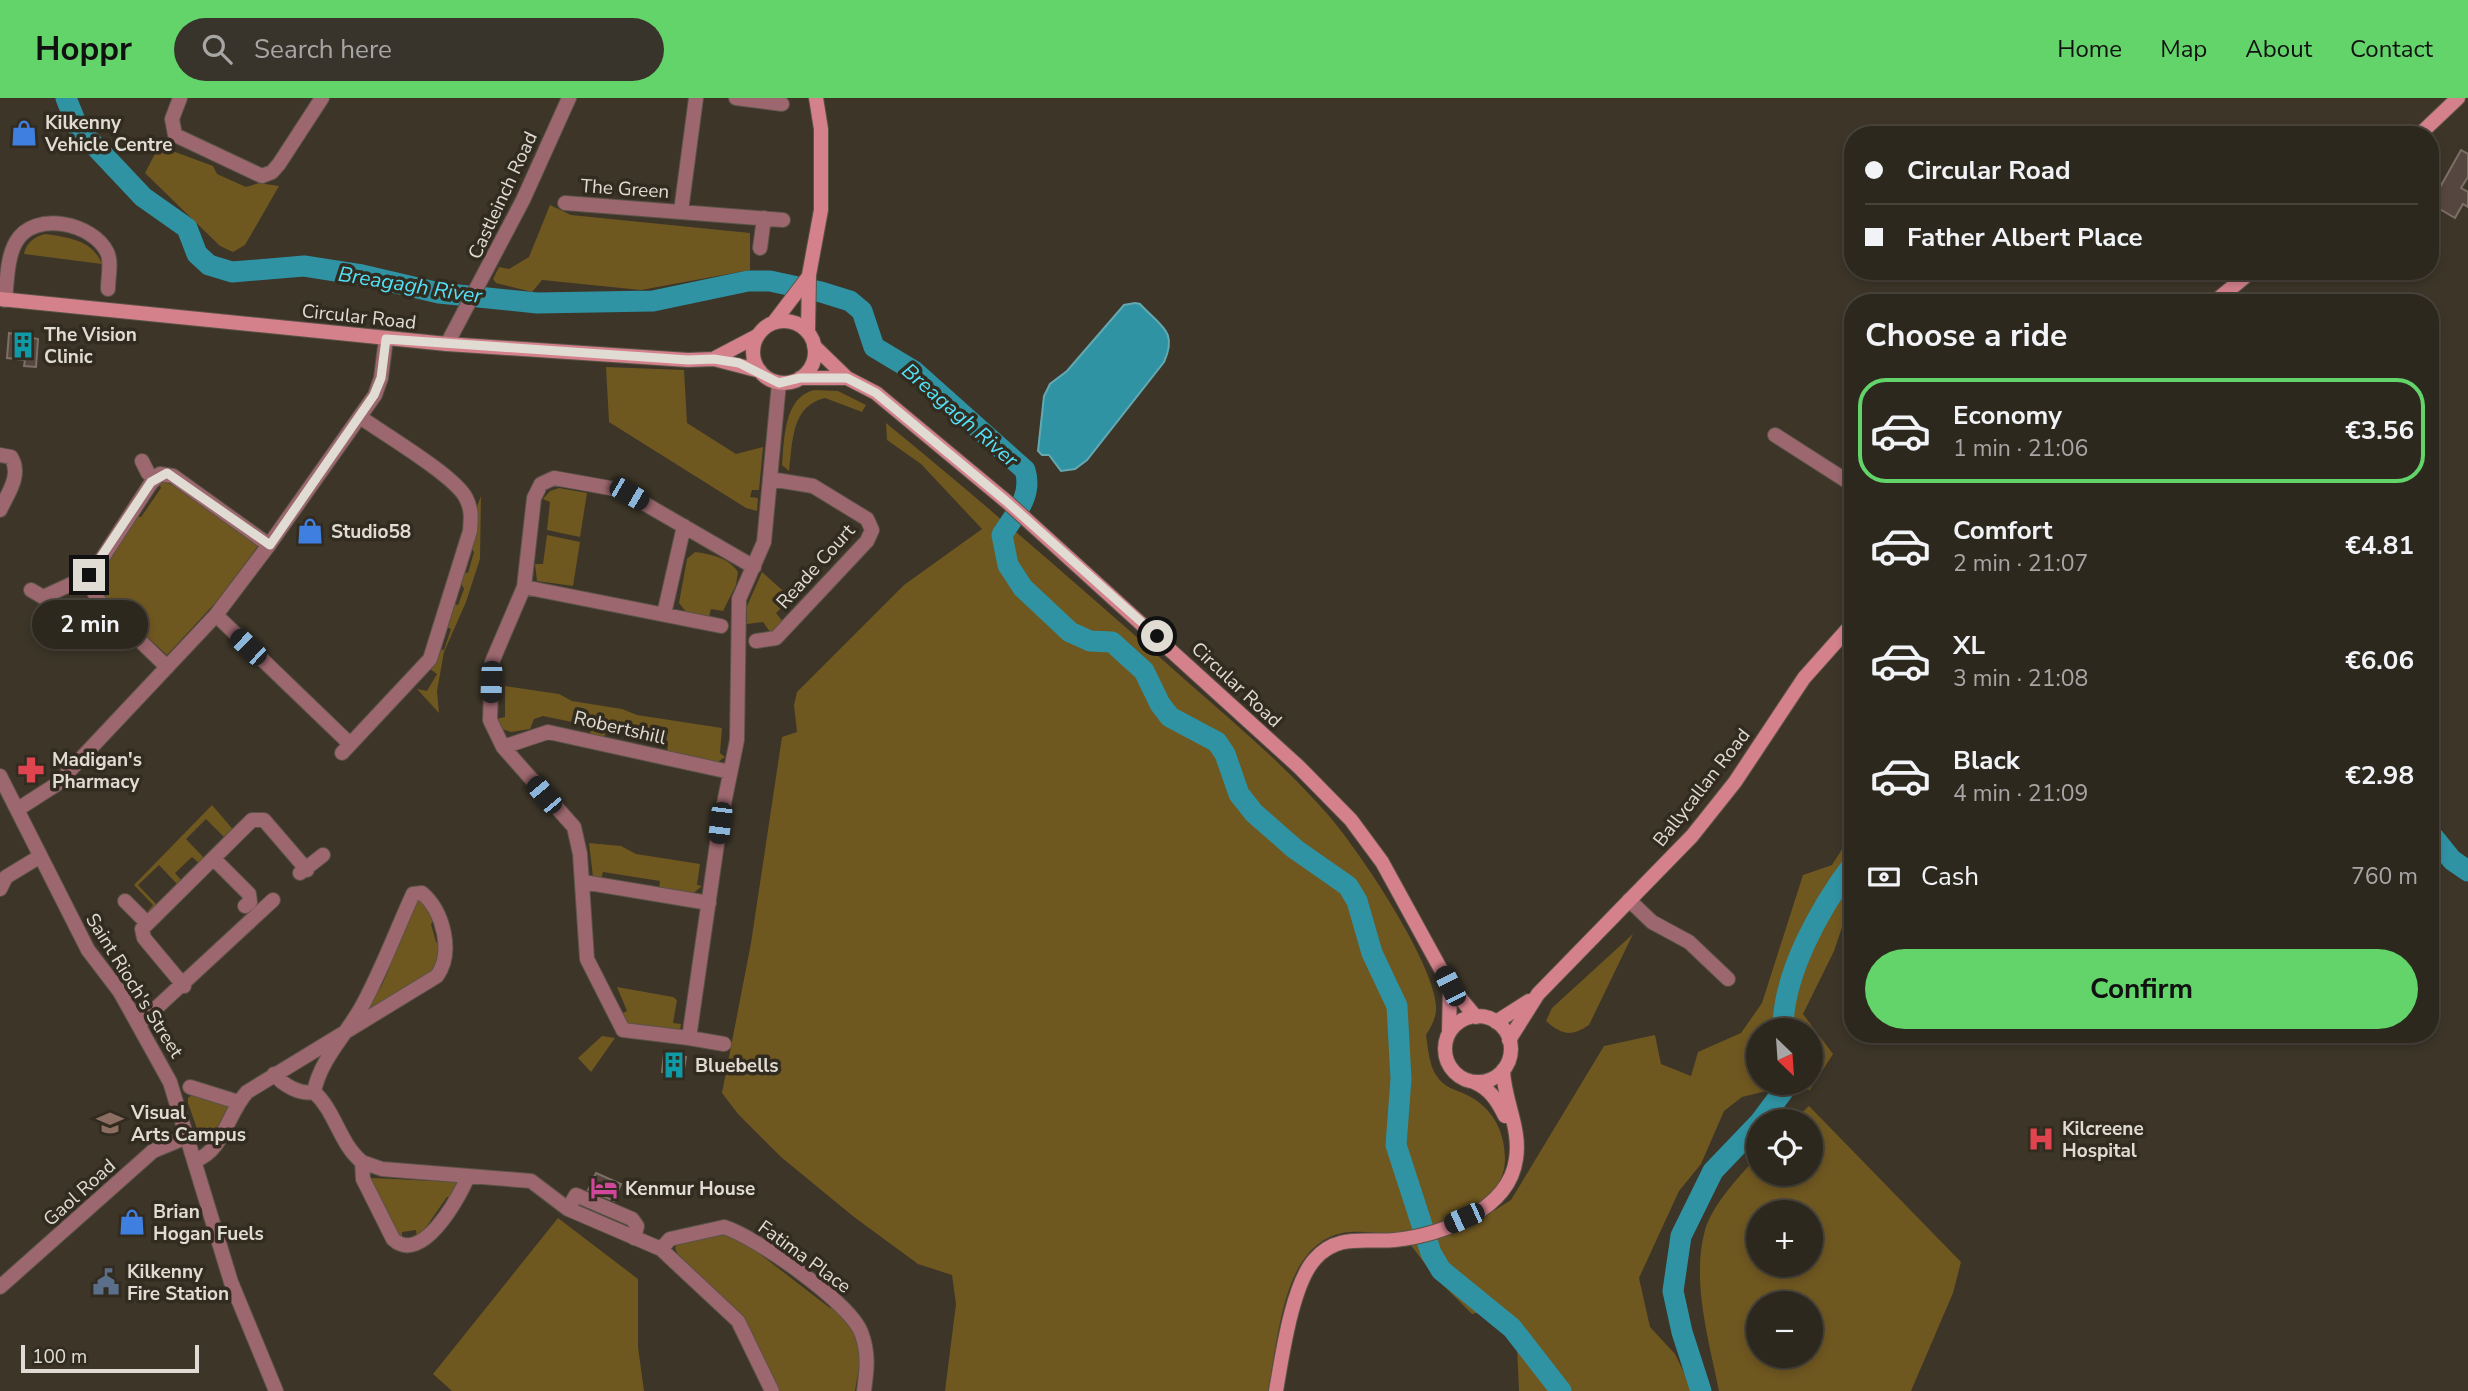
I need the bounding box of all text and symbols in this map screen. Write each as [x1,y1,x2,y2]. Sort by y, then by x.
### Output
search box [174,18,664,81]
text: Hoppr [35,27,132,72]
icon: search [198,30,236,68]
text: Search here [254,32,392,67]
text: Home [2057,33,2122,65]
text: Map [2160,33,2207,65]
text: About [2245,33,2312,65]
text: Contact [2350,33,2433,65]
place label: Kilkenny Vehicle Centre [44,110,173,158]
shop icon: Kilkenny Vehicle Centre [9,118,39,148]
street label: Castleinch Road [462,127,544,263]
text: Circular Road [1907,153,2071,188]
street label: The Green [580,173,670,205]
text: Father Albert Place [1907,220,2143,255]
water label: Breagagh River [336,260,484,310]
street label: Circular Road [300,298,417,336]
text: Choose a ride [1865,314,2067,357]
place label: The Vision Clinic [44,322,137,370]
building icon: The Vision Clinic [8,330,38,360]
water label: Breagagh River [896,357,1024,474]
text: Economy [1953,398,2062,433]
icon: car [1869,399,1932,462]
text: €3.56 [2345,413,2414,448]
text: 1 min · 21:06 [1953,433,2088,464]
car [606,474,653,514]
text: Comfort [1953,513,2053,548]
icon: car [1869,514,1932,577]
shop icon: Studio58 [295,516,325,546]
street label: Reade Court [771,518,861,615]
place label: Studio58 [331,519,411,545]
text: €4.81 [2345,528,2414,563]
text: 2 min · 21:07 [1953,548,2088,579]
route end [73,559,105,591]
callout: 2 min [31,600,147,648]
text: 2 min [60,609,120,640]
route start [1141,620,1173,652]
car [226,625,271,669]
text: XL [1953,628,1985,663]
icon: car [1869,629,1932,692]
street label: Circular Road [1185,636,1287,733]
text: €6.06 [2345,643,2414,678]
car [480,661,503,703]
text: 3 min · 21:08 [1953,663,2088,694]
street label: Robertshill [571,705,669,751]
street label: Ballycallan Road [1647,723,1756,852]
text: Black [1953,743,2020,778]
icon: car [1869,744,1932,807]
place label: Madigan's Pharmacy [52,747,142,795]
pharmacy icon: Madigan's Pharmacy [16,755,46,785]
text: €2.98 [2345,758,2414,793]
car [523,772,566,818]
text: 4 min · 21:09 [1953,778,2088,809]
car [708,801,733,845]
icon: cash [1865,858,1903,896]
text: Cash [1921,859,1979,894]
text: 760 m [2351,861,2418,892]
street label: Saint Rioch's Street [79,908,189,1063]
button: Confirm [1865,949,2418,1029]
car [1432,963,1469,1009]
north arrow [1746,1018,1824,1096]
map controls [1746,1018,1823,1368]
building icon: Bluebells [659,1050,689,1080]
place label: Bluebells [695,1053,778,1079]
place label: Visual Arts Campus [130,1100,246,1148]
school or university icon: Visual Arts Campus [95,1108,125,1138]
button: locate [1746,1109,1823,1186]
place label: Kilcreene Hospital [2062,1116,2144,1164]
hospital icon: Kilcreene Hospital [2026,1124,2056,1154]
street label: Gaol Road [38,1153,121,1232]
hotel icon: Kenmur House [589,1173,619,1203]
place label: Kenmur House [625,1176,755,1202]
place label: Brian Hogan Fuels [153,1199,264,1247]
car [1441,1200,1488,1236]
button: + [1746,1200,1823,1277]
shop icon: Brian Hogan Fuels [117,1207,147,1237]
street label: Fatima Place [753,1214,856,1299]
place label: Kilkenny Fire Station [127,1259,229,1307]
public building icon: Kilkenny Fire Station [91,1267,121,1297]
button: − [1746,1291,1823,1368]
scale bar [21,1342,200,1374]
text: 100 m [32,1344,87,1370]

